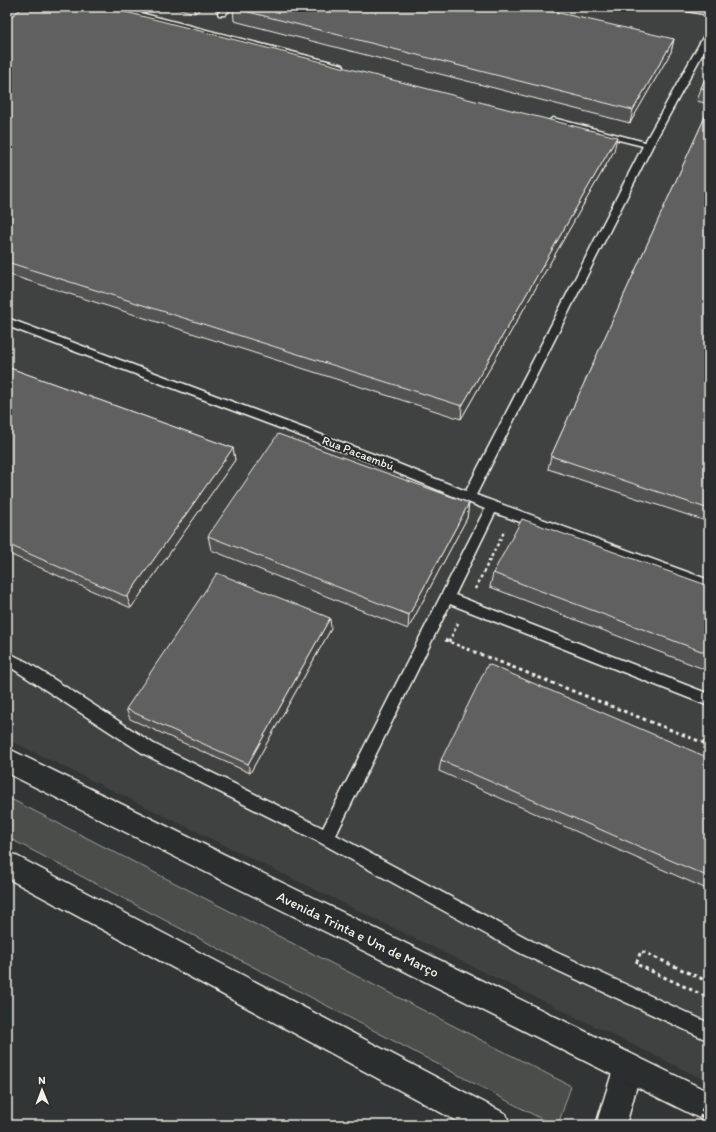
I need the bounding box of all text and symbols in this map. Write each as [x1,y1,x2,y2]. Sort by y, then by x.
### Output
street label: Rua Pacaembú [320,433,396,473]
street label: Avenida Trinta e Um de Março [274,888,442,981]
north arrow [22,1070,62,1110]
text: N [38,1074,46,1087]

